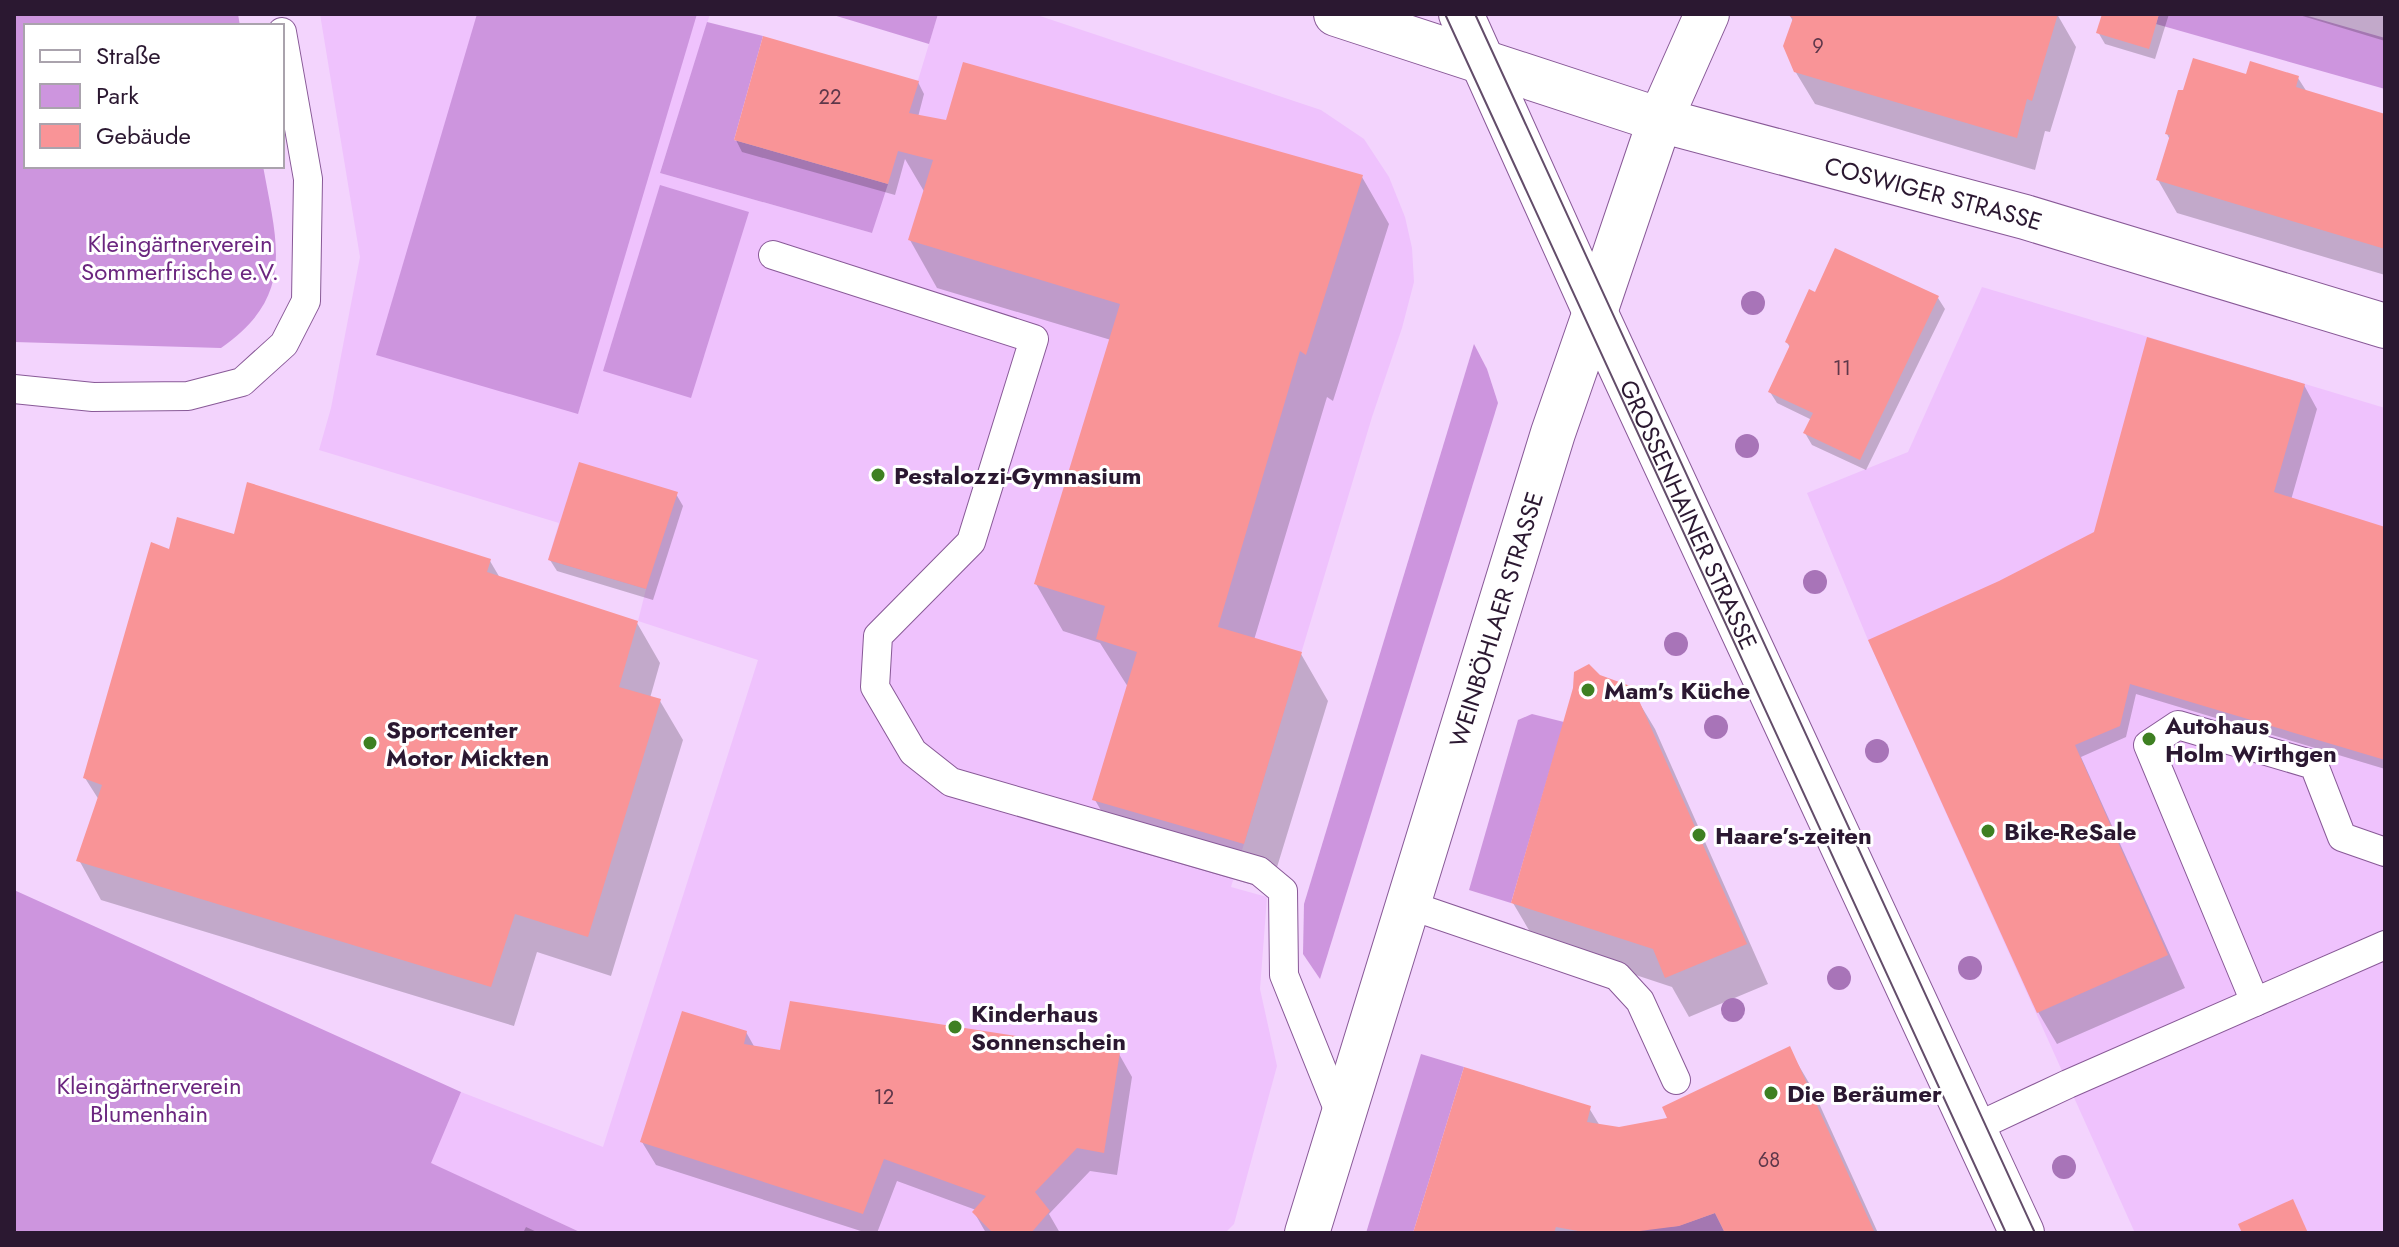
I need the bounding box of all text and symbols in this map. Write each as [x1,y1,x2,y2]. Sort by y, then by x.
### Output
legend [24,24,284,168]
house number: 9 [1812,32,1824,61]
text: Straße [96,38,161,73]
text: Park [96,78,139,113]
house number: 22 [819,83,841,112]
text: Gebäude [96,118,191,153]
street label: COSWIGER STRASSE [1821,147,2047,239]
park label: Kleingärtnerverein Sommerfrische e.V. [81,226,279,289]
house number: 11 [1833,354,1851,383]
street label: GROSSENHAINER STRASSE [1611,374,1767,655]
place label: Pestalozzi-Gymnasium [894,458,1141,493]
marker: Pestalozzi-Gymnasium [869,466,887,484]
street label: WEINBÖHLAER STRASSE [1440,487,1551,751]
place label: Mam's Küche [1604,673,1750,708]
marker: Mam's Küche [1579,681,1597,699]
place label: Autohaus Holm Wirthgen [2164,708,2337,771]
place label: Sportcenter Motor Mickten [386,712,549,775]
marker: Autohaus Holm Wirthgen [2140,730,2158,748]
marker: Sportcenter Motor Mickten [361,734,379,752]
place label: Bike-ReSale [2004,814,2137,849]
place label: Haare’s-zeiten [1715,818,1872,853]
marker: Bike-ReSale [1979,822,1997,840]
marker: Haare’s-zeiten [1690,826,1708,844]
place label: Kinderhaus Sonnenschein [971,996,1126,1059]
marker: Kinderhaus Sonnenschein [946,1018,964,1036]
park label: Kleingärtnerverein Blumenhain [56,1068,242,1131]
place label: Die Beräumer [1787,1076,1942,1111]
house number: 12 [874,1083,894,1112]
marker: Die Beräumer [1762,1084,1780,1102]
house number: 68 [1758,1146,1780,1175]

